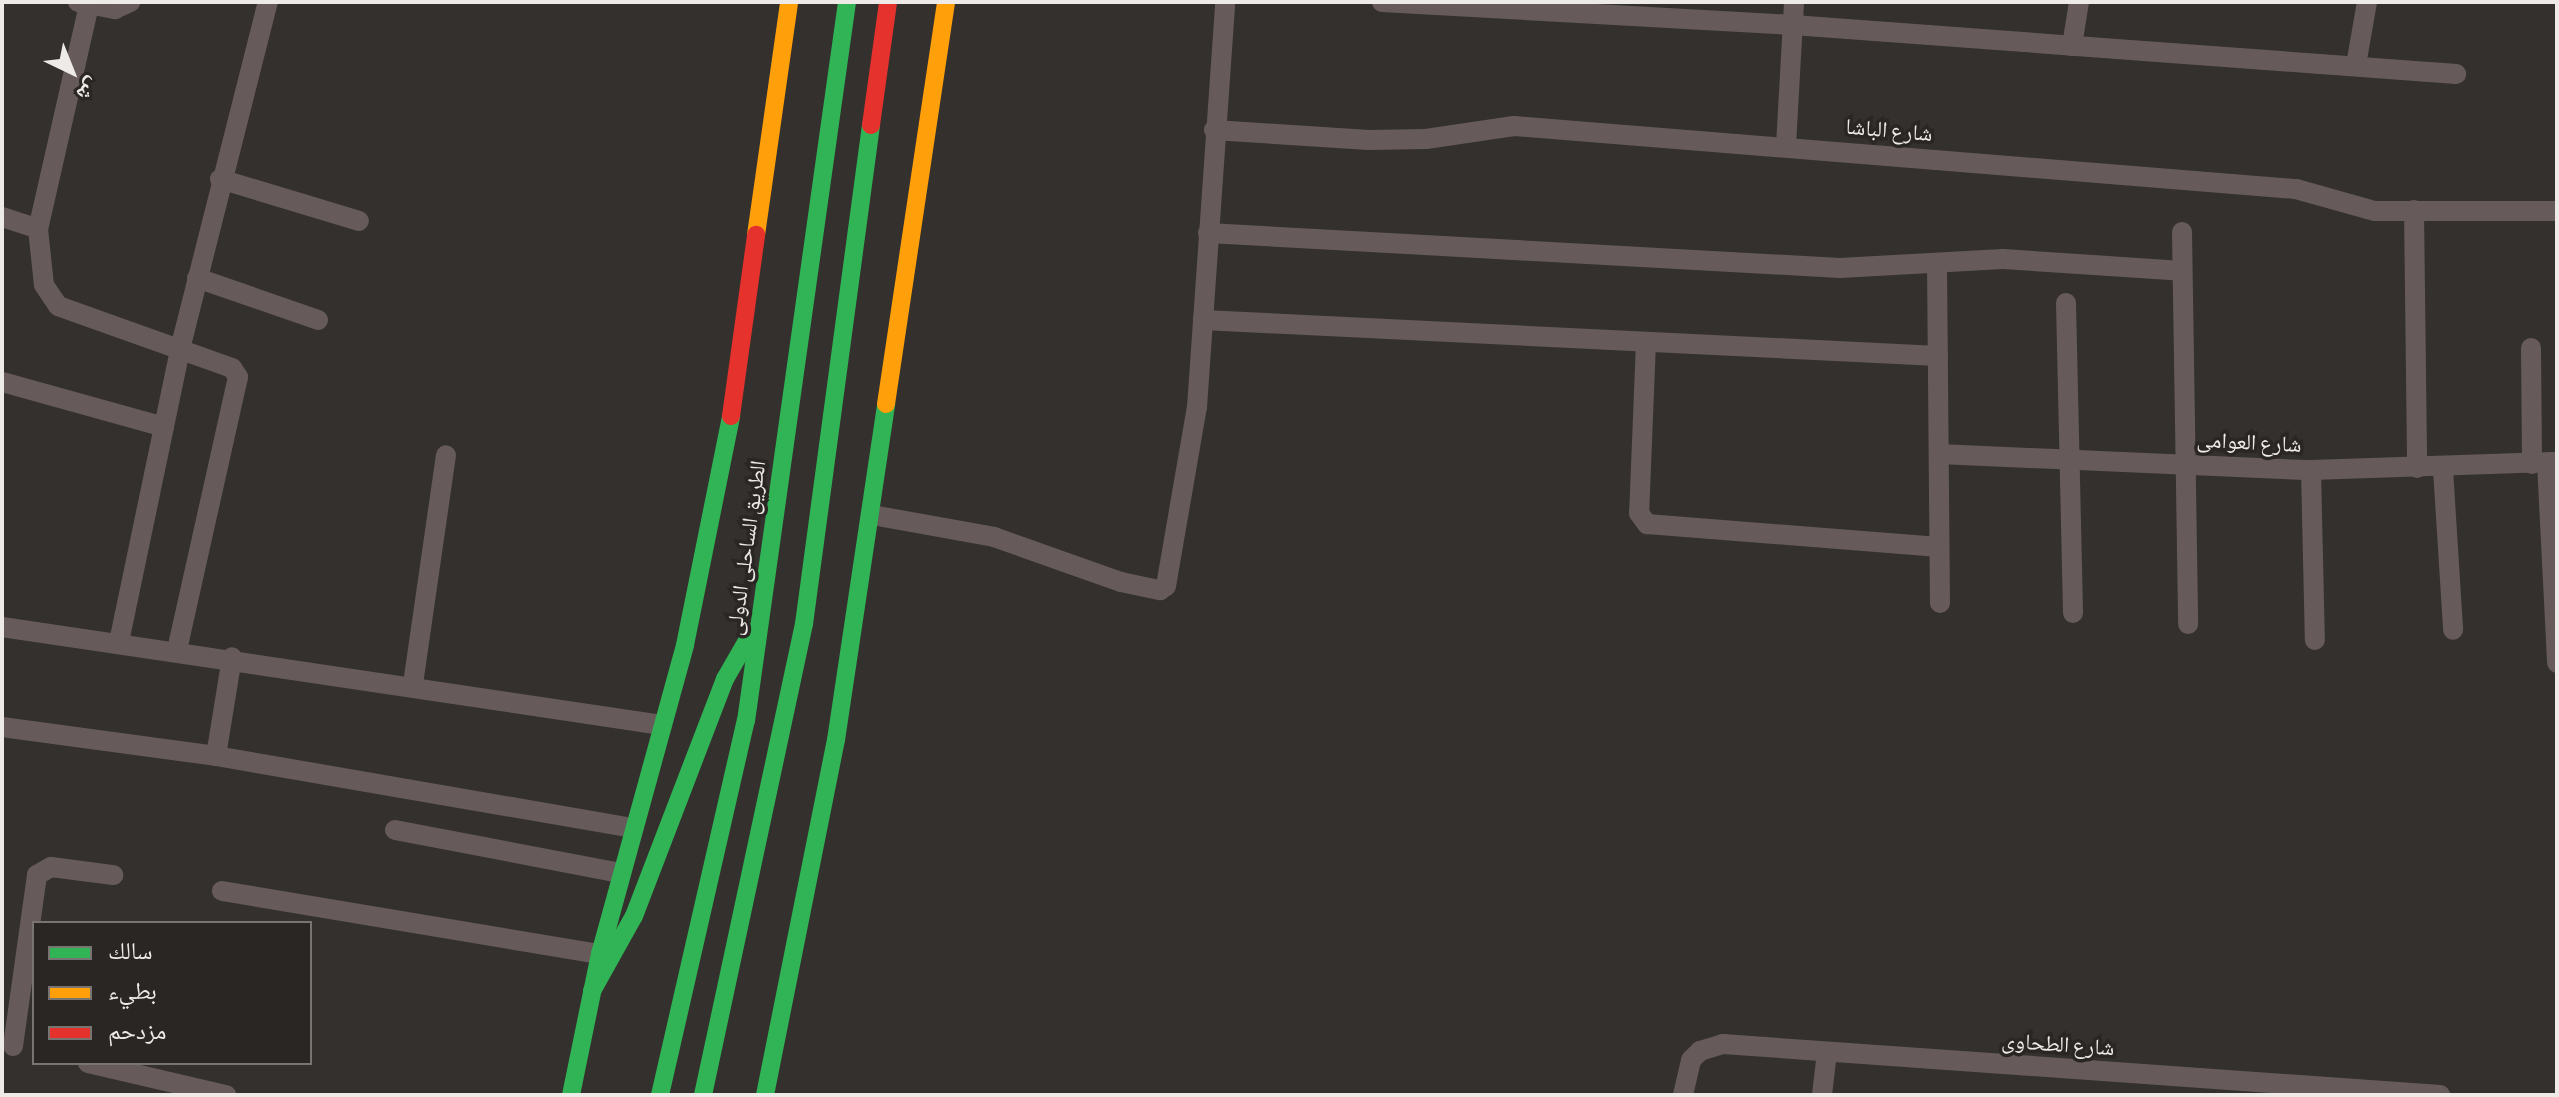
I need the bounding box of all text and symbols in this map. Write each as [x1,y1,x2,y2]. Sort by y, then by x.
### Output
north arrow [32,32,112,112]
text: ش [72,74,104,106]
street label: شارع الباشا [1844,114,1934,148]
street label: شارع العوامى [2196,427,2302,459]
street label: الطريق الساحلى الدولى [722,459,772,637]
legend [32,921,312,1065]
text: سالك [108,940,153,964]
text: بطيء [108,980,157,1004]
text: مزدحم [108,1020,167,1044]
street label: شارع الطحاوى [2001,1028,2115,1062]

